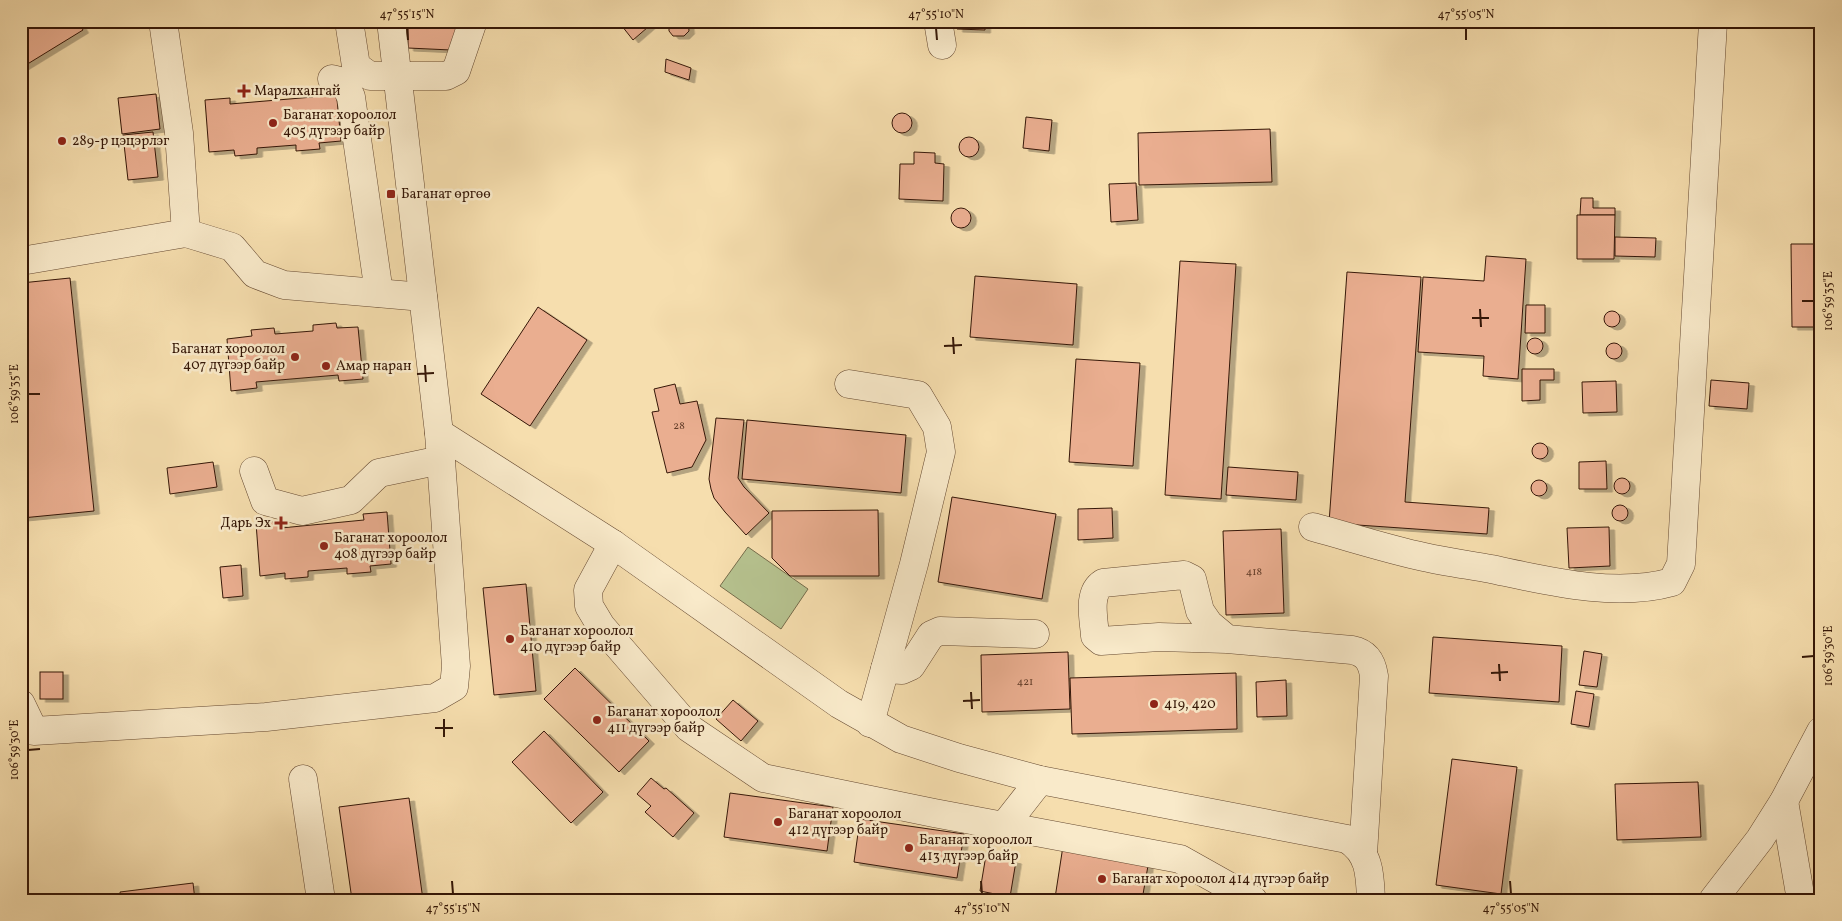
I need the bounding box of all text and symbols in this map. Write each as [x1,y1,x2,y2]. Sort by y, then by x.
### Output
text: 47°55'15"N [380,7,435,23]
text: 47°55'10"N [908,7,964,23]
text: 47°55'05"N [1437,7,1495,23]
place label: Маралхангай [254,82,341,101]
marker: Маралхангай [238,85,250,97]
place label: Баганат хороолол 405 дүгээр байр [283,106,397,141]
marker: Баганат хороолол 405 дүгээр байр [267,117,279,129]
place label: 289-р цэцэрлэг [72,132,169,151]
marker: 289-р цэцэрлэг [56,135,68,147]
place label: Баганат өргөө [401,185,491,204]
marker: Баганат өргөө [385,188,397,200]
text: 106°59'35"E [1821,271,1837,331]
place label: Баганат хороолол 407 дүгээр байр [172,340,285,375]
marker: Баганат хороолол 407 дүгээр байр [289,351,301,363]
place label: Амар наран [336,357,412,376]
marker: Амар наран [320,360,332,372]
text: 106°59'35"E [7,364,23,424]
house number: 28 [673,419,685,434]
place label: Дарь Эх [221,514,271,533]
marker: Дарь Эх [275,517,287,529]
place label: Баганат хороолол 408 дүгээр байр [334,529,448,564]
marker: Баганат хороолол 408 дүгээр байр [318,540,330,552]
house number: 418 [1246,565,1263,580]
place label: Баганат хороолол 410 дүгээр байр [520,622,634,657]
text: 106°59'30"E [1821,626,1837,686]
marker: Баганат хороолол 410 дүгээр байр [504,633,516,645]
house number: 421 [1017,675,1033,690]
place label: 419, 420 [1164,695,1216,714]
marker: 419, 420 [1148,698,1160,710]
place label: Баганат хороолол 411 дүгээр байр [607,703,721,738]
marker: Баганат хороолол 411 дүгээр байр [591,714,603,726]
text: 106°59'30"E [7,720,23,780]
place label: Баганат хороолол 412 дүгээр байр [788,805,902,840]
marker: Баганат хороолол 412 дүгээр байр [772,816,784,828]
place label: Баганат хороолол 413 дүгээр байр [919,831,1033,866]
marker: Баганат хороолол 413 дүгээр байр [903,842,915,854]
place label: Баганат хороолол 414 дүгээр байр [1112,870,1329,889]
marker: Баганат хороолол 414 дүгээр байр [1096,873,1108,885]
text: 47°55'15"N [426,901,481,917]
text: 47°55'10"N [954,901,1010,917]
text: 47°55'05"N [1482,901,1540,917]

